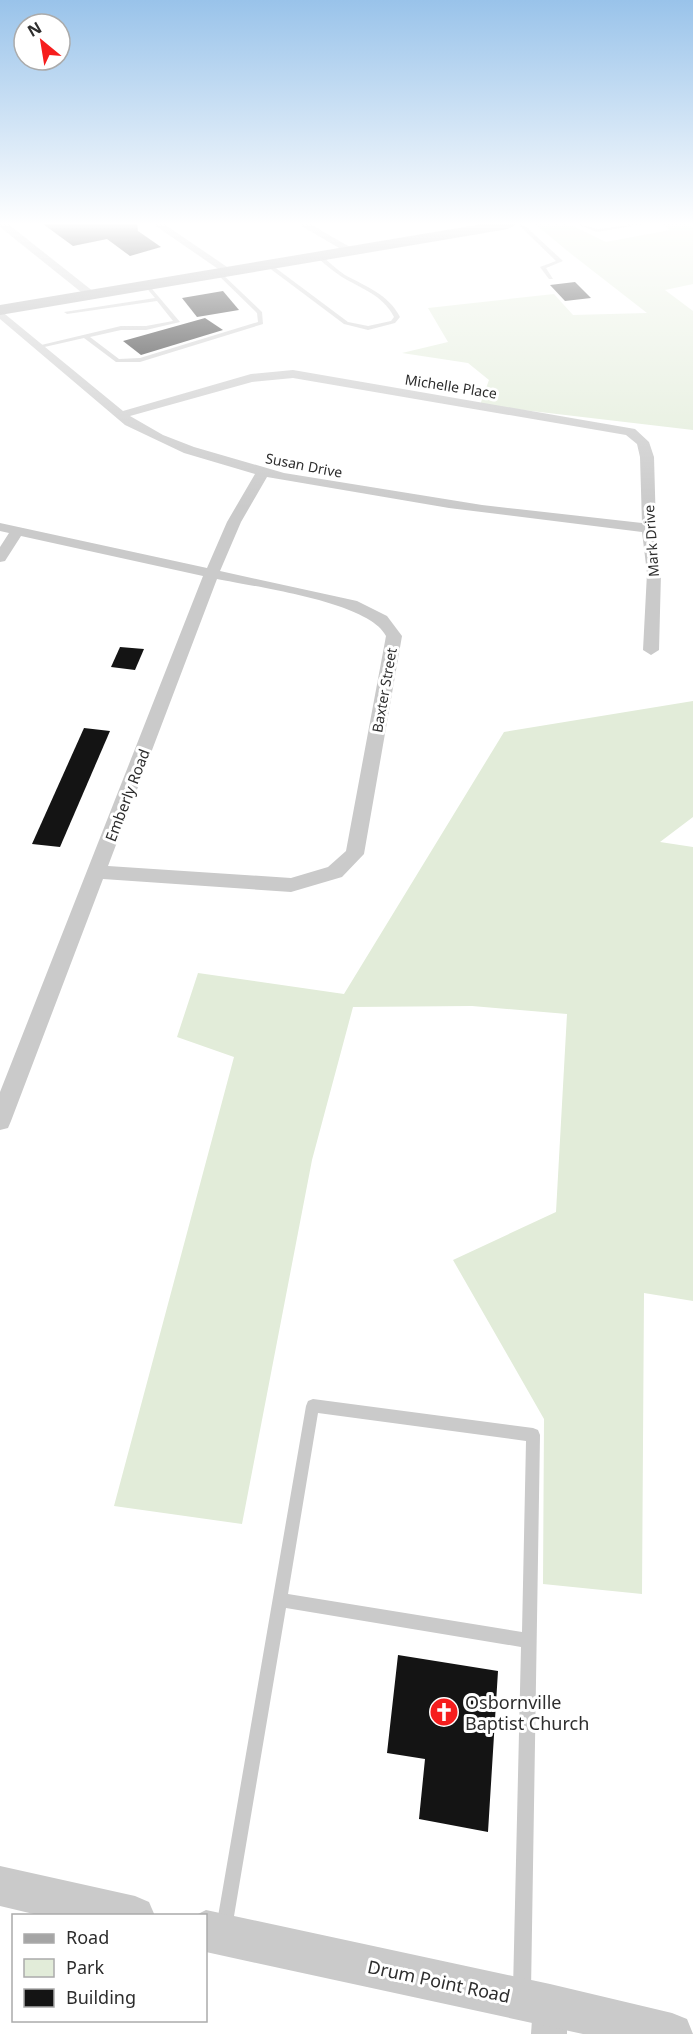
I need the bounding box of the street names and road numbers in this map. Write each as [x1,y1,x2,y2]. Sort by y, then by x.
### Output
street label: Michelle Place [404,369,498,403]
street label: Susan Drive [264,448,344,482]
street label: Mark Drive [639,504,663,578]
street label: Baxter Street [367,646,401,734]
street label: Emberly Road [100,746,154,844]
street label: Drum Point Road [365,1954,513,2008]

